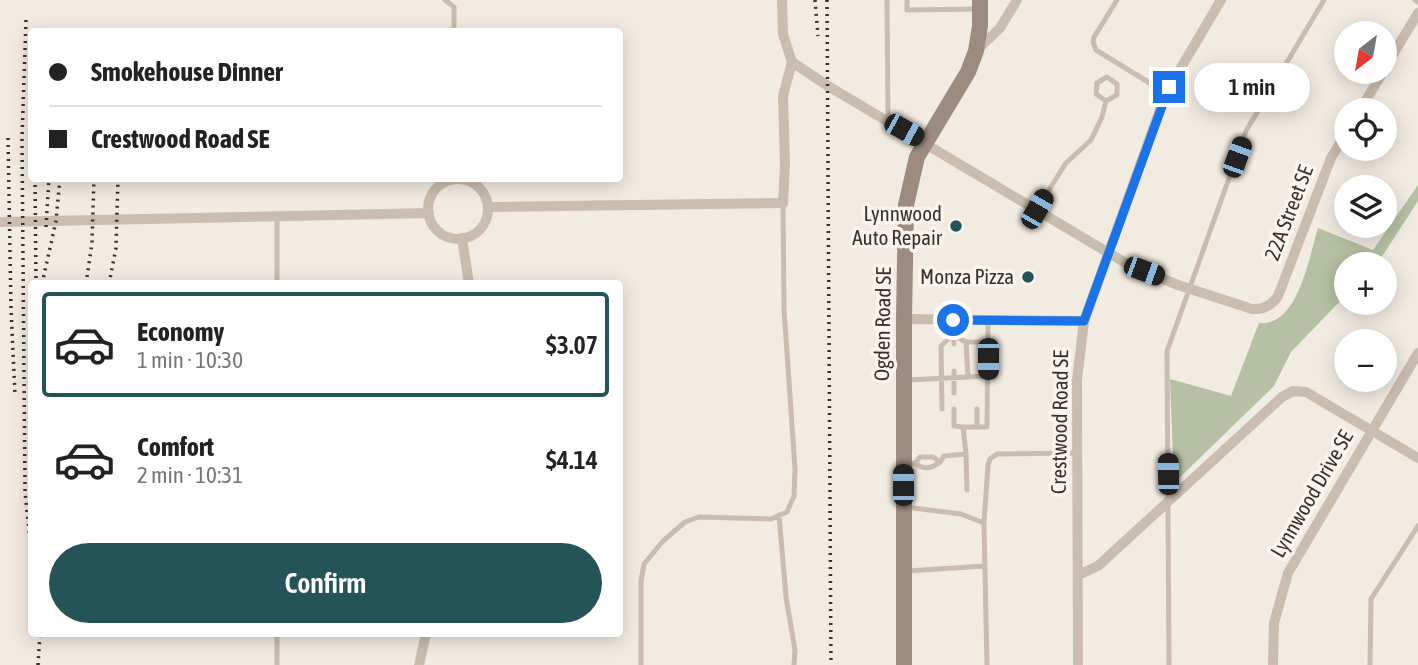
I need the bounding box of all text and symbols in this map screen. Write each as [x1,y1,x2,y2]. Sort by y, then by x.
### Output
north arrow [1334,21,1396,84]
map controls [1334,21,1397,392]
text: Smokehouse Dinner [91,57,283,87]
callout: 1 min [1194,62,1309,112]
route end [1153,71,1185,103]
text: 1 min [1229,74,1275,100]
button: locate [1334,98,1397,161]
car [881,111,928,149]
text: Crestwood Road SE [91,124,270,154]
car [1220,134,1255,180]
street label: 22A Street SE [1259,162,1317,263]
button: layers [1334,175,1397,238]
car [1018,186,1057,232]
place label: Lynnwood Auto Repair [852,201,943,249]
marker: Lynnwood Auto Repair [948,218,964,234]
button: + [1334,252,1397,315]
car [1121,254,1168,288]
place label: Monza Pizza [920,264,1014,288]
street label: Ogden Road SE [869,267,895,381]
marker: Monza Pizza [1020,269,1036,285]
route start [937,304,969,336]
icon: car [53,313,116,376]
text: Economy [137,317,224,347]
button: − [1334,329,1397,392]
text: $3.07 [546,330,598,360]
car [978,338,999,380]
text: 1 min · 10:30 [137,347,243,373]
street label: Crestwood Road SE [1046,350,1072,494]
street label: Lynnwood Drive SE [1265,426,1357,561]
icon: car [53,428,116,491]
text: Comfort [137,432,214,462]
text: $4.14 [546,445,598,475]
car [1158,453,1179,495]
text: 2 min · 10:31 [137,462,243,488]
car [893,464,914,506]
button: Confirm [49,543,602,623]

